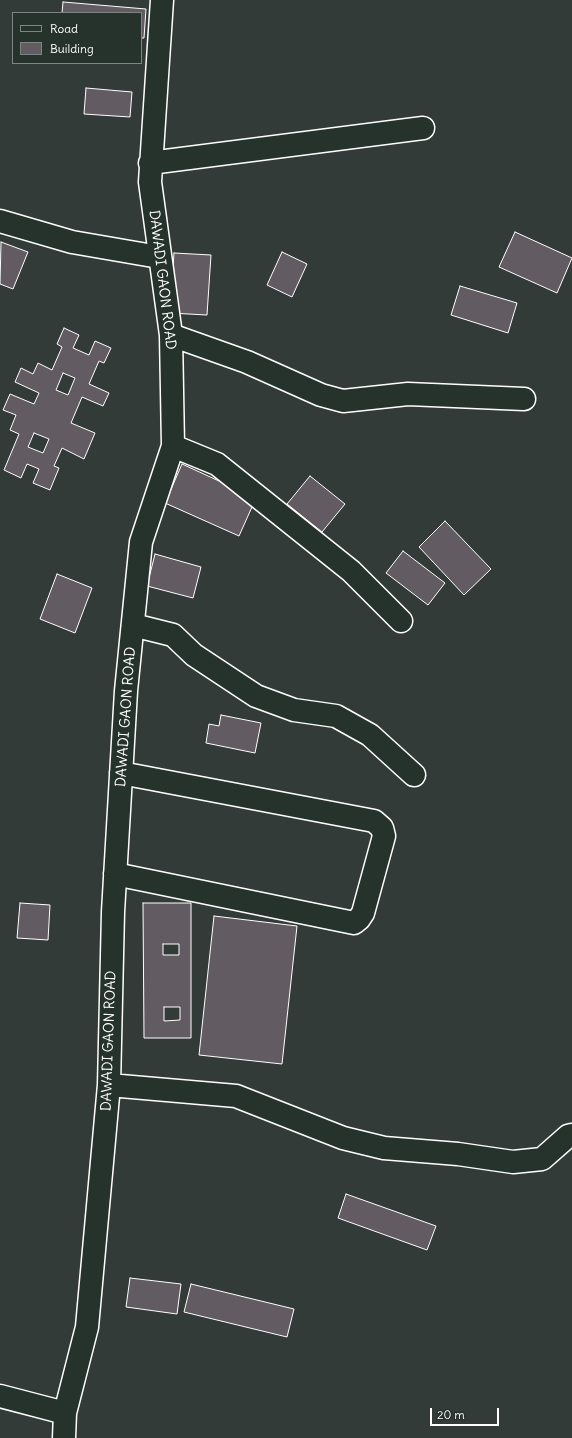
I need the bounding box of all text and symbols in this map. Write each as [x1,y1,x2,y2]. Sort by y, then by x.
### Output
legend [12,12,142,64]
text: Road [50,21,78,36]
text: Building [50,41,94,56]
street label: DAWADI GAON ROAD [145,209,179,351]
street label: DAWADI GAON ROAD [113,646,139,788]
street label: DAWADI GAON ROAD [98,970,120,1112]
scale bar [432,1400,501,1426]
text: 20 m [437,1407,465,1422]

